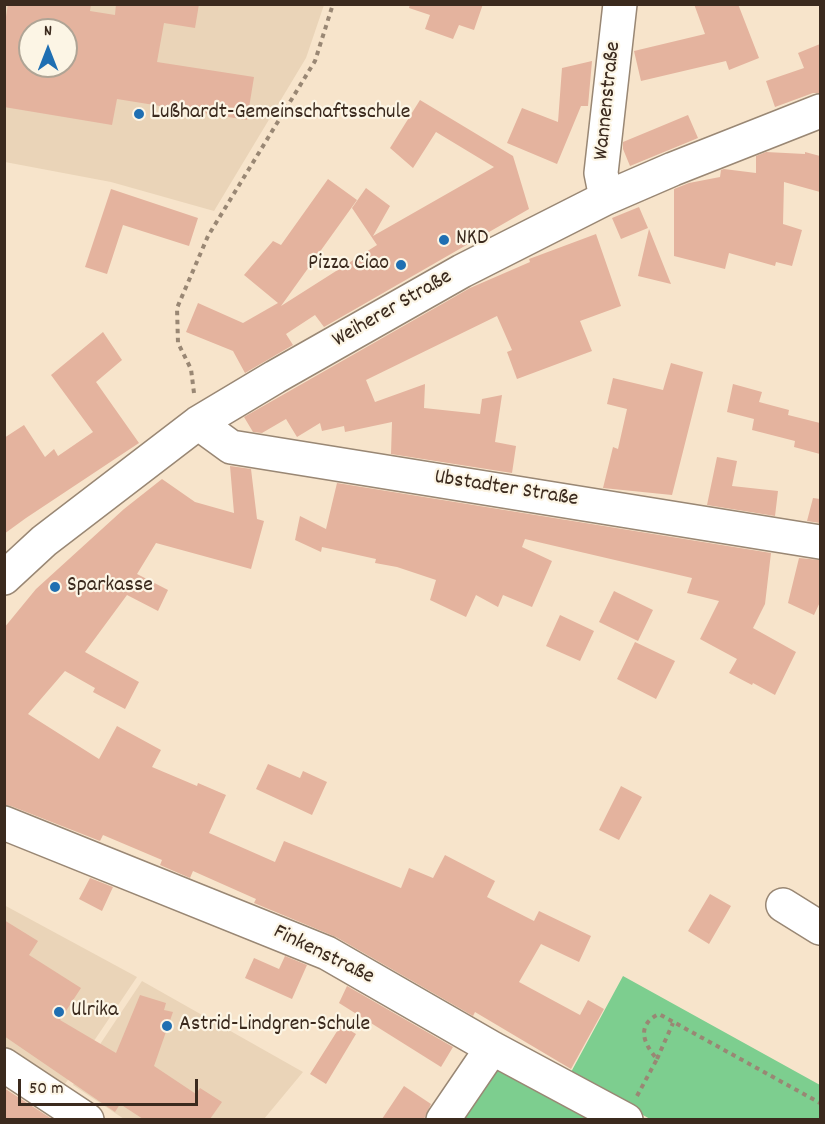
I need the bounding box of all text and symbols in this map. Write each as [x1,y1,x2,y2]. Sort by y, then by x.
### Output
north arrow [18,18,78,78]
text: N [44,20,52,43]
street label: Wannenstraße [590,40,628,162]
place label: Lußhardt-Gemeinschaftsschule [151,101,410,127]
marker: Lußhardt-Gemeinschaftsschule [132,107,146,121]
place label: NKD [456,227,488,253]
marker: NKD [437,233,451,247]
place label: Pizza Ciao [308,252,389,278]
marker: Pizza Ciao [394,258,408,272]
street label: Weiherer Straße [329,265,457,355]
street label: Ubstadter Straße [432,466,580,514]
place label: Sparkasse [67,574,153,600]
marker: Sparkasse [48,580,62,594]
street label: Finkenstraße [268,920,378,992]
place label: Ulrika [71,999,118,1025]
marker: Ulrika [52,1005,66,1019]
place label: Astrid-Lindgren-Schule [179,1013,370,1039]
marker: Astrid-Lindgren-Schule [160,1019,174,1033]
scale bar [21,1067,201,1105]
text: 50 m [29,1077,64,1102]

